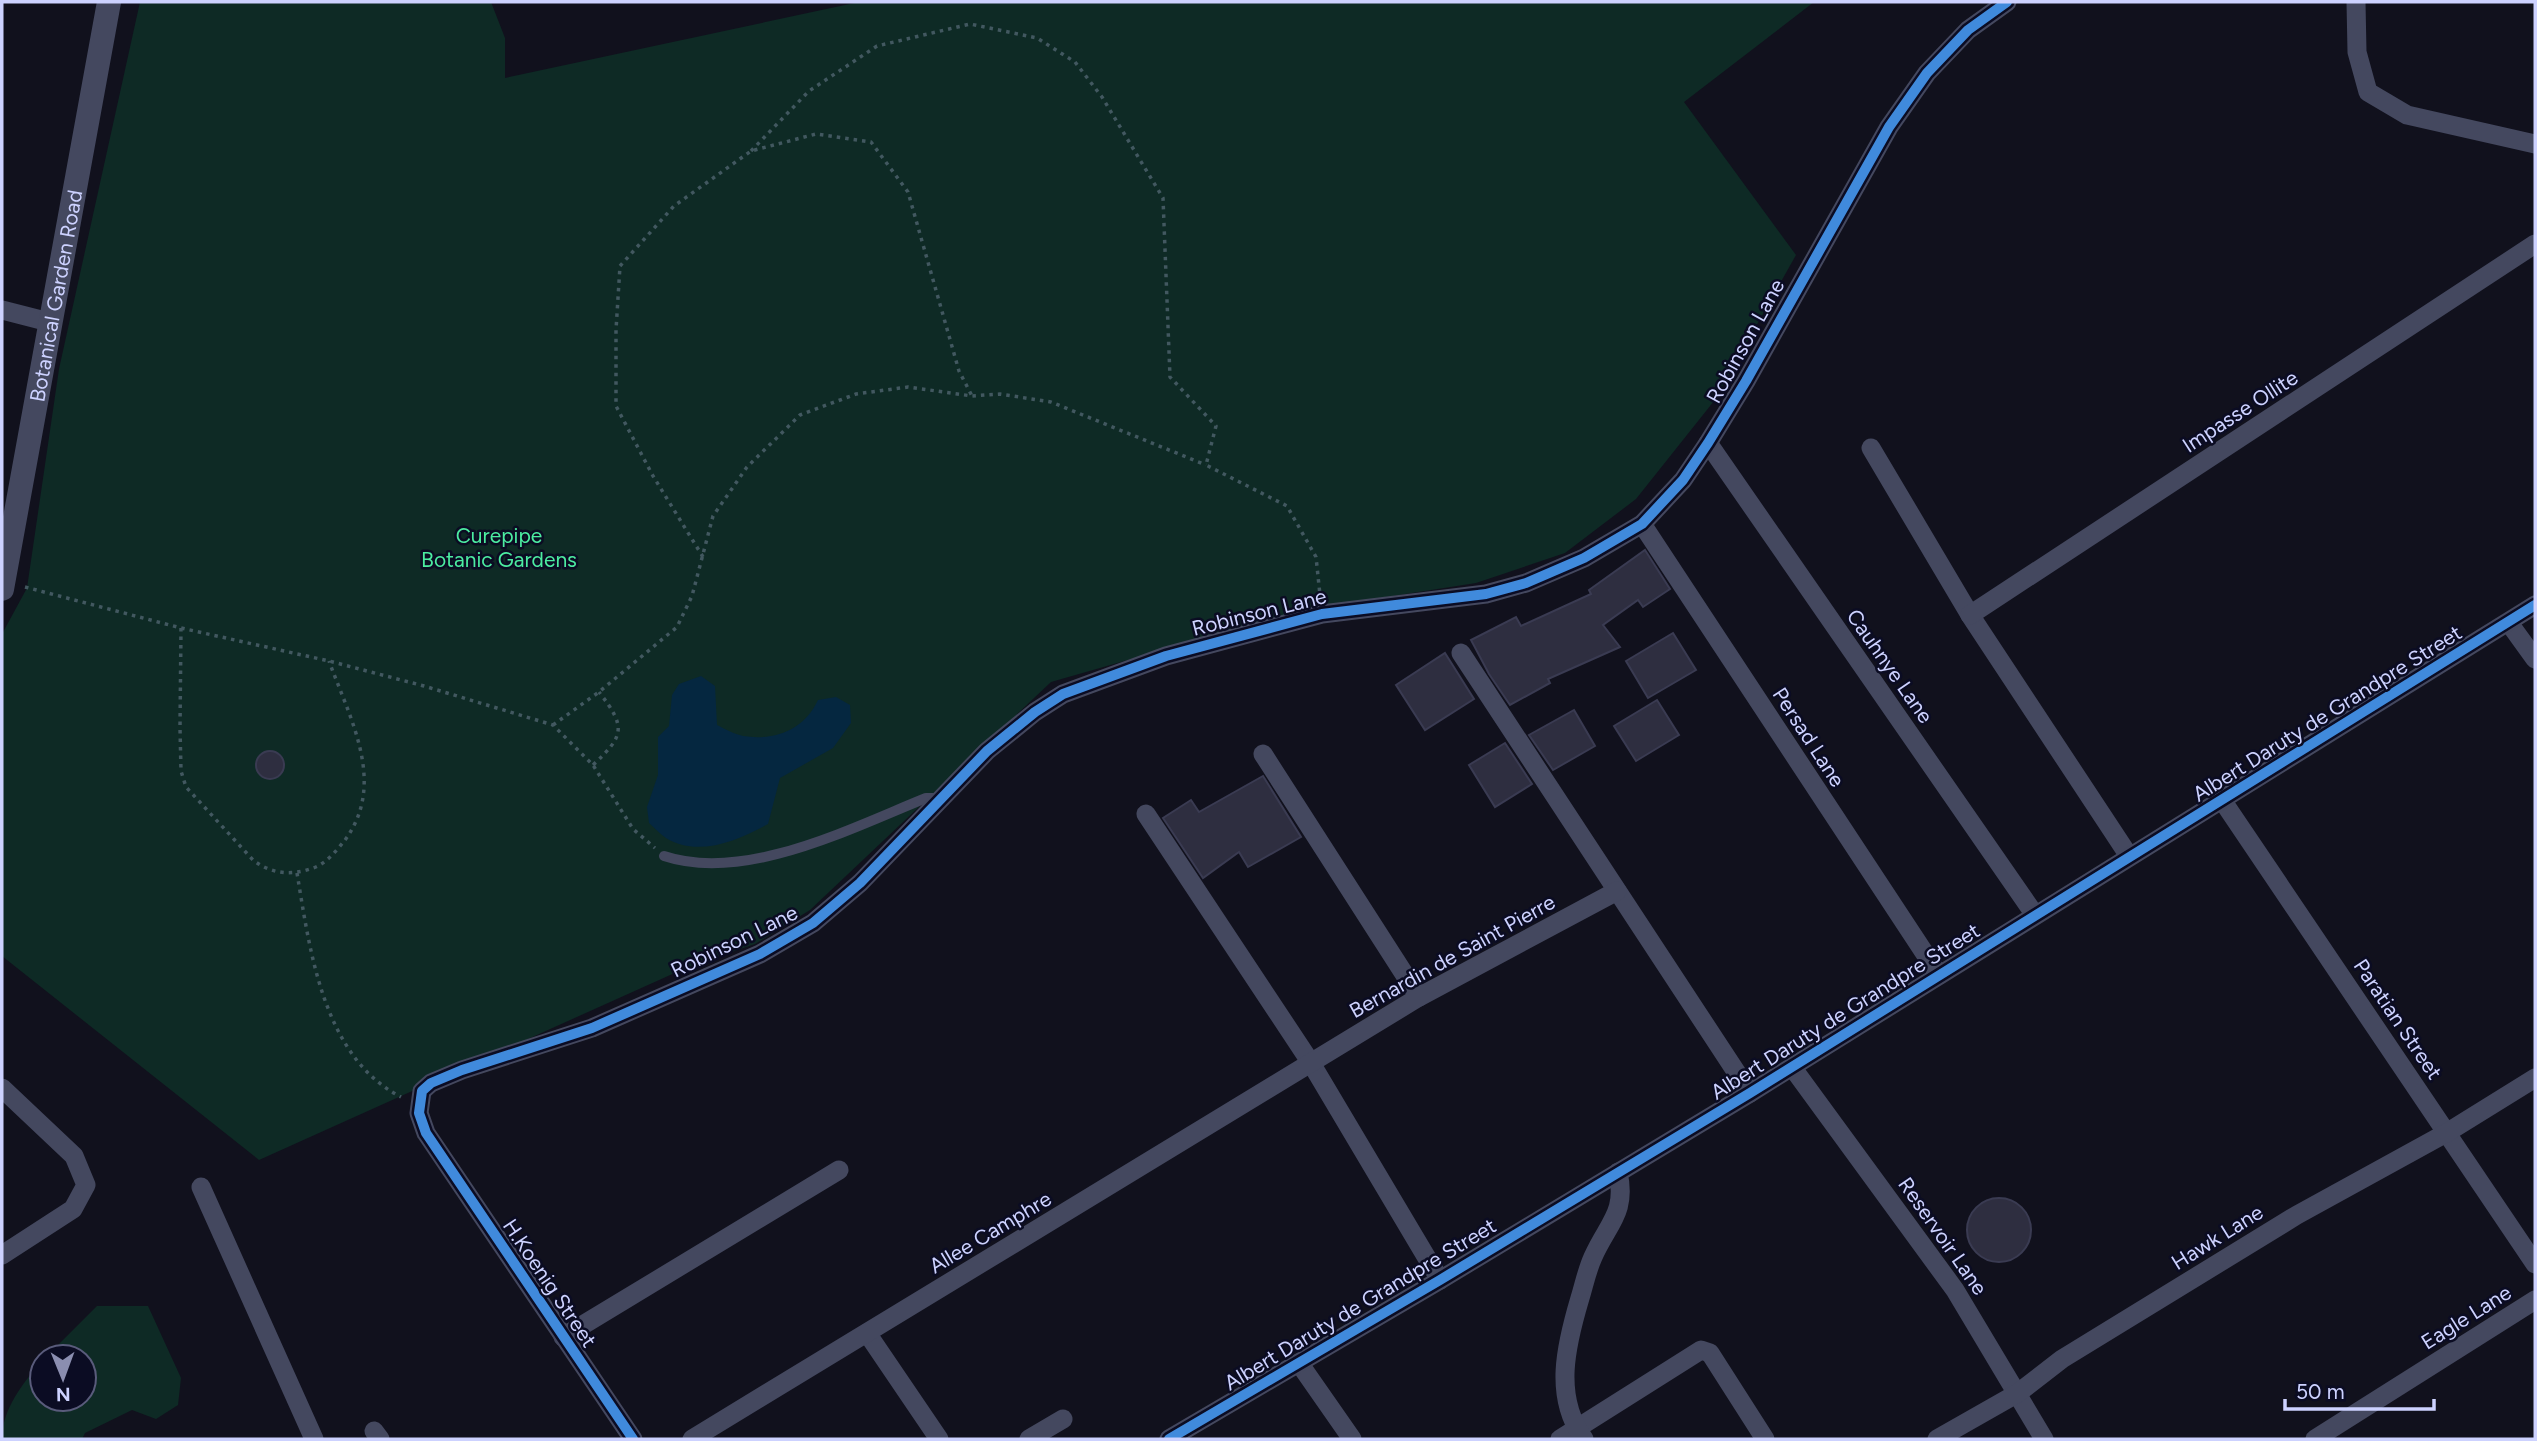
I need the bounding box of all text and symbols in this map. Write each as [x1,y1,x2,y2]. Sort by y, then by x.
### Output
street label: Botanical Garden Road [24,188,87,404]
street label: Robinson Lane [1701,275,1789,407]
street label: Impasse Ollite [2178,364,2302,458]
park label: Curepipe Botanic Gardens [421,523,577,572]
street label: Robinson Lane [1189,583,1329,641]
street label: Cauhnye Lane [1842,604,1938,728]
street label: Albert Daruty de Grandpre Street [2188,620,2466,806]
street label: Persad Lane [1768,683,1850,791]
street label: Bernardin de Saint Pierre [1345,889,1559,1023]
street label: Robinson Lane [667,900,801,982]
street label: Albert Daruty de Grandpre Street [1706,918,1984,1104]
street label: Paratian Street [2349,954,2447,1084]
street label: Reservoir Lane [1893,1172,1993,1300]
street label: Allee Camphre [924,1186,1056,1278]
street label: Hawk Lane [2167,1199,2267,1275]
street label: Albert Daruty de Grandpre Street [1220,1213,1500,1395]
street label: H.Koenig Street [498,1214,602,1352]
street label: Eagle Lane [2416,1279,2516,1355]
north arrow [28,1343,98,1413]
scale bar [2285,1368,2434,1412]
text: 50 m [2296,1379,2345,1404]
text: N [56,1383,71,1406]

